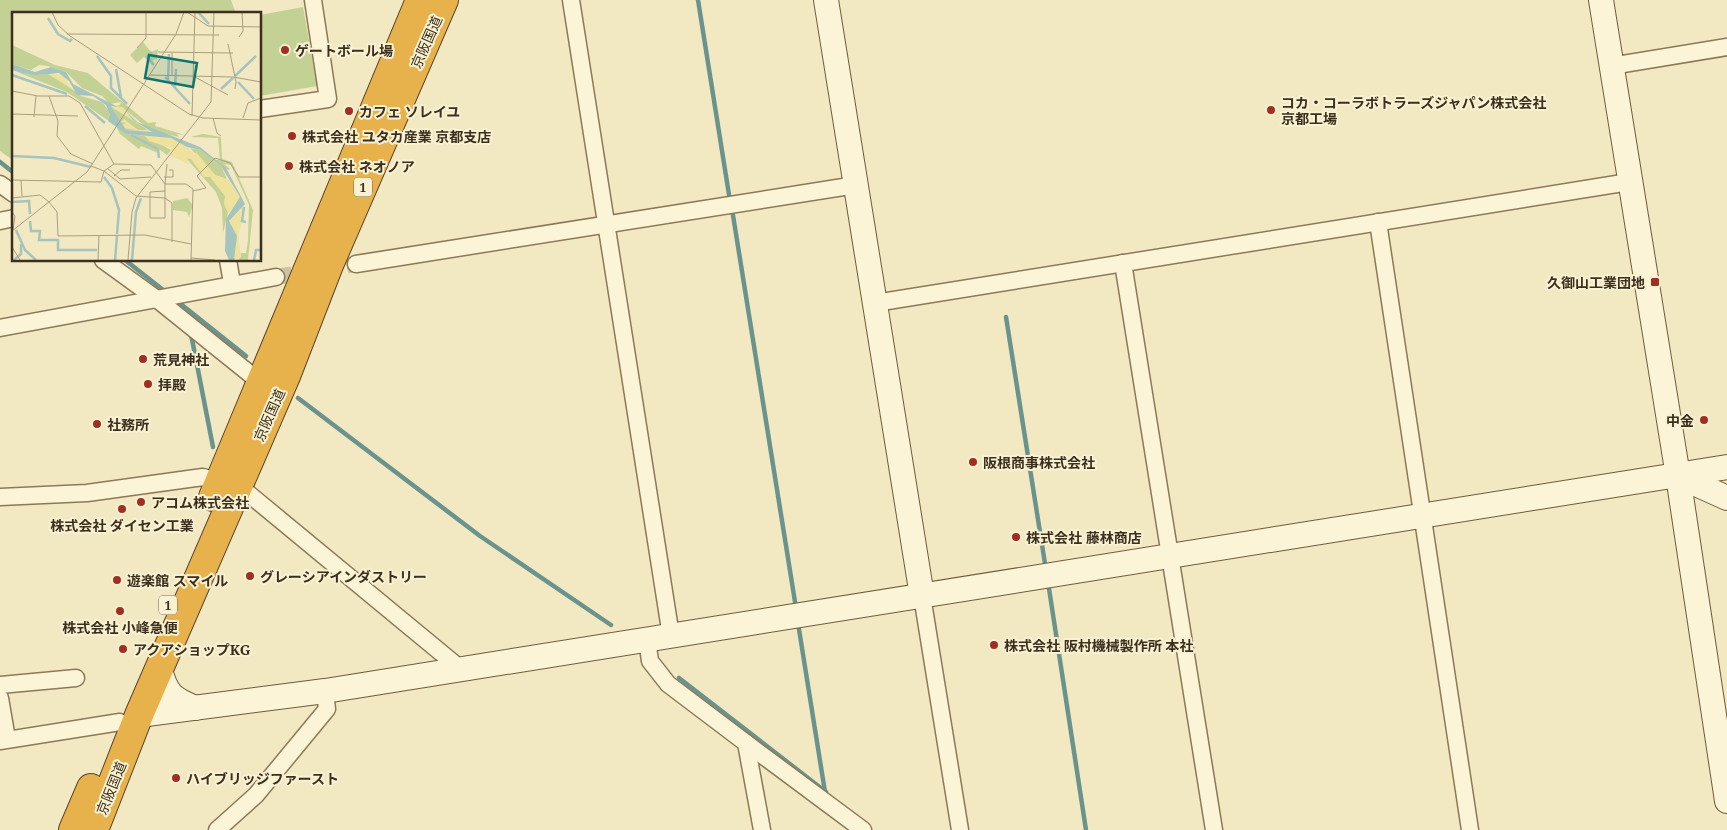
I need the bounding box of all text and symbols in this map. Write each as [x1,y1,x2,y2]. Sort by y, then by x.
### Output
inset map [12,12,261,261]
street label: 京阪国道 [406,13,446,71]
place label: ゲートボール場 [295,41,393,60]
marker: ゲートボール場 [279,44,291,56]
place label: コカ・コーラボトラーズジャパン株式会社 京都工場 [1281,93,1546,128]
place label: カフェ ソレイユ [359,102,460,121]
marker: コカ・コーラボトラーズジャパン株式会社 京都工場 [1265,104,1277,116]
marker: カフェ ソレイユ [343,105,355,117]
place label: 株式会社 ユタカ産業 京都支店 [302,127,491,146]
marker: 株式会社 ユタカ産業 京都支店 [286,130,298,142]
place label: 株式会社 ネオノア [299,157,415,176]
marker: 株式会社 ネオノア [283,160,295,172]
road number: 1 [354,178,372,196]
place label: 久御山工業団地 [1547,273,1645,292]
marker: 久御山工業団地 [1649,276,1661,288]
place label: 荒見神社 [153,350,209,369]
marker: 荒見神社 [137,353,149,365]
place label: 拝殿 [158,375,186,394]
marker: 拝殿 [142,378,154,390]
street label: 京阪国道 [249,386,289,444]
place label: 中金 [1666,411,1694,430]
marker: 中金 [1698,414,1710,426]
place label: 社務所 [107,415,149,434]
marker: 社務所 [91,418,103,430]
place label: 阪根商事株式会社 [983,453,1095,472]
marker: 阪根商事株式会社 [967,456,979,468]
place label: アコム株式会社 [151,493,249,512]
marker: アコム株式会社 [135,496,147,508]
marker: 株式会社 ダイセン工業 [116,503,128,515]
place label: 株式会社 ダイセン工業 [50,516,194,535]
place label: 株式会社 藤林商店 [1026,528,1142,547]
marker: 株式会社 藤林商店 [1010,531,1022,543]
place label: グレーシアインダストリー [260,567,427,586]
marker: グレーシアインダストリー [244,570,256,582]
place label: 遊楽館 スマイル [127,571,228,590]
marker: 遊楽館 スマイル [111,574,123,586]
road number: 1 [159,596,177,614]
marker: 株式会社 小峰急便 [114,605,126,617]
place label: 株式会社 小峰急便 [62,618,178,637]
place label: 株式会社 阪村機械製作所 本社 [1004,636,1193,655]
marker: 株式会社 阪村機械製作所 本社 [988,639,1000,651]
place label: アクアショップKG [133,640,251,659]
marker: アクアショップKG [117,643,129,655]
street label: 京阪国道 [92,758,130,818]
place label: ハイブリッジファースト [186,769,339,788]
marker: ハイブリッジファースト [170,772,182,784]

